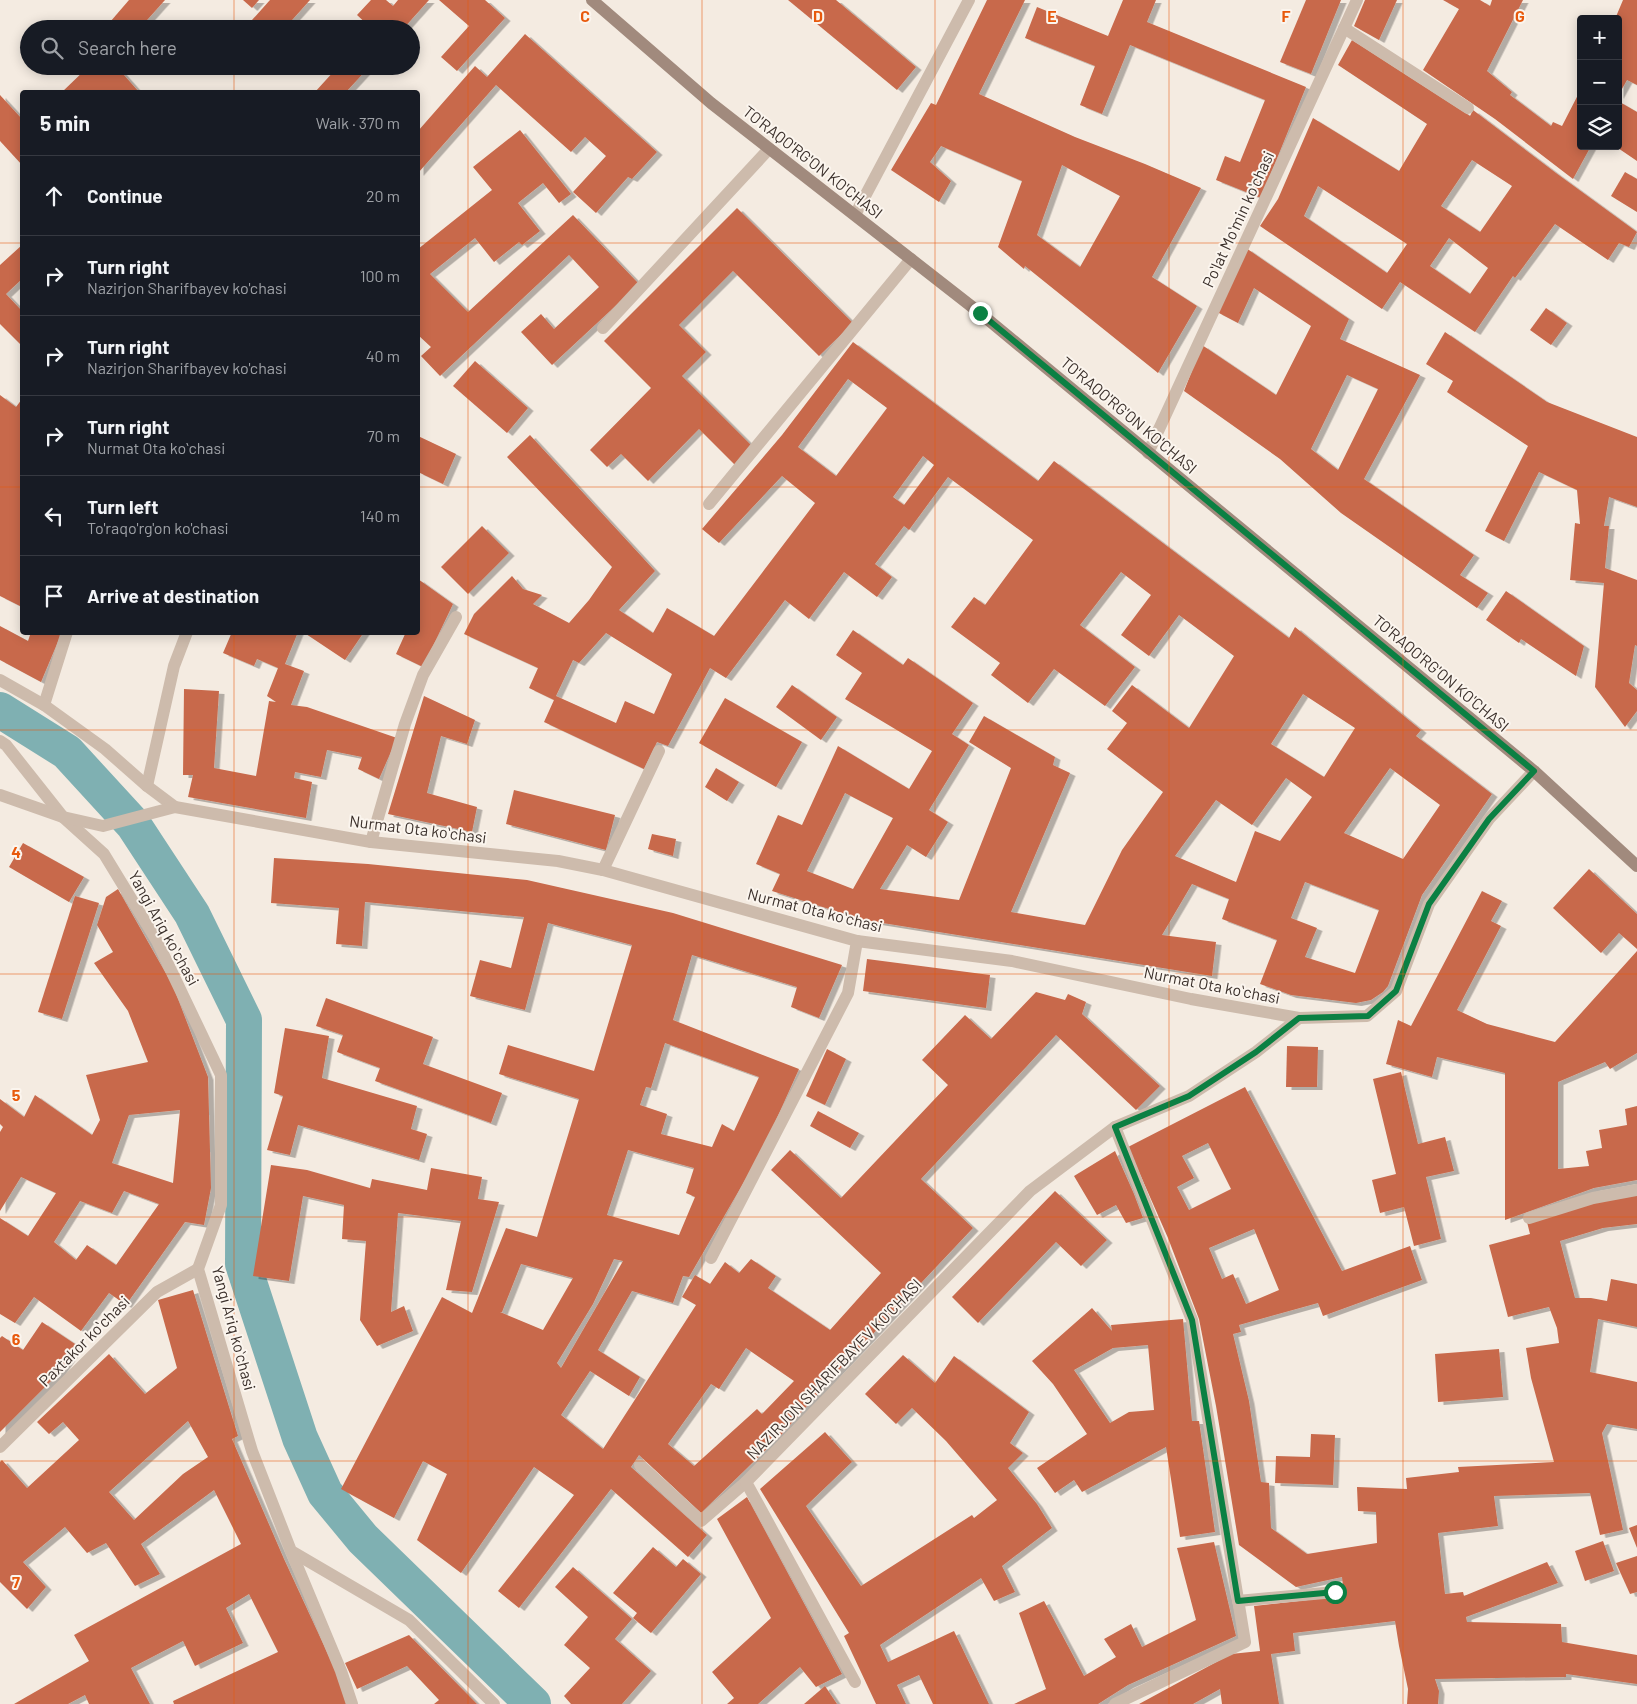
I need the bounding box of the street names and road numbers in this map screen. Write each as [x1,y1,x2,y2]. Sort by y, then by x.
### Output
street label: TO'RAQO'RG'ON KO'CHASI [740,101,887,222]
street label: Poʻlat Moʻmin koʻchasi [1198,148,1277,290]
street label: TO'RAQO'RG'ON KO'CHASI [1057,352,1201,477]
street label: TO'RAQO'RG'ON KO'CHASI [1369,610,1513,735]
street label: Nurmat Ota koʻchasi [348,811,488,846]
street label: Yangi Ariq koʻchasi [125,867,204,988]
street label: Nurmat Ota koʻchasi [746,884,885,935]
street label: Nurmat Ota koʻchasi [1142,962,1282,1007]
street label: Yangi Ariq koʻchasi [209,1263,260,1392]
street label: NAZIRJON SHARIFBAYEV KO'CHASI [742,1275,925,1463]
street label: Paxtakor koʻchasi [34,1291,133,1390]

